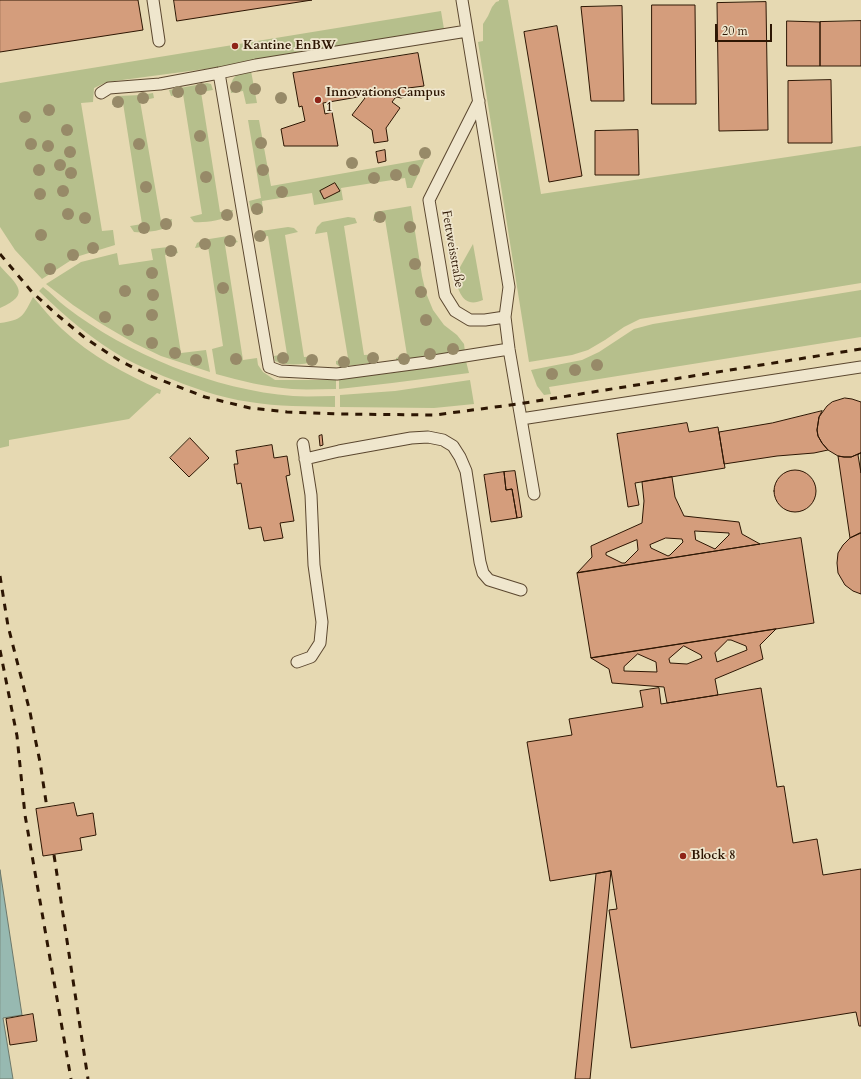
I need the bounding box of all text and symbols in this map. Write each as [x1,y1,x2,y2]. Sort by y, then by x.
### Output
scale bar [717,16,774,42]
text: 20 m [722,23,748,39]
place label: Kantine EnBW [243,38,336,54]
marker: Kantine EnBW [230,41,240,51]
place label: InnovationsCampus 1 [326,85,445,116]
marker: InnovationsCampus 1 [313,95,323,105]
street label: Fettweisstraße [438,209,466,289]
place label: Block 8 [691,848,736,864]
marker: Block 8 [678,851,688,861]

